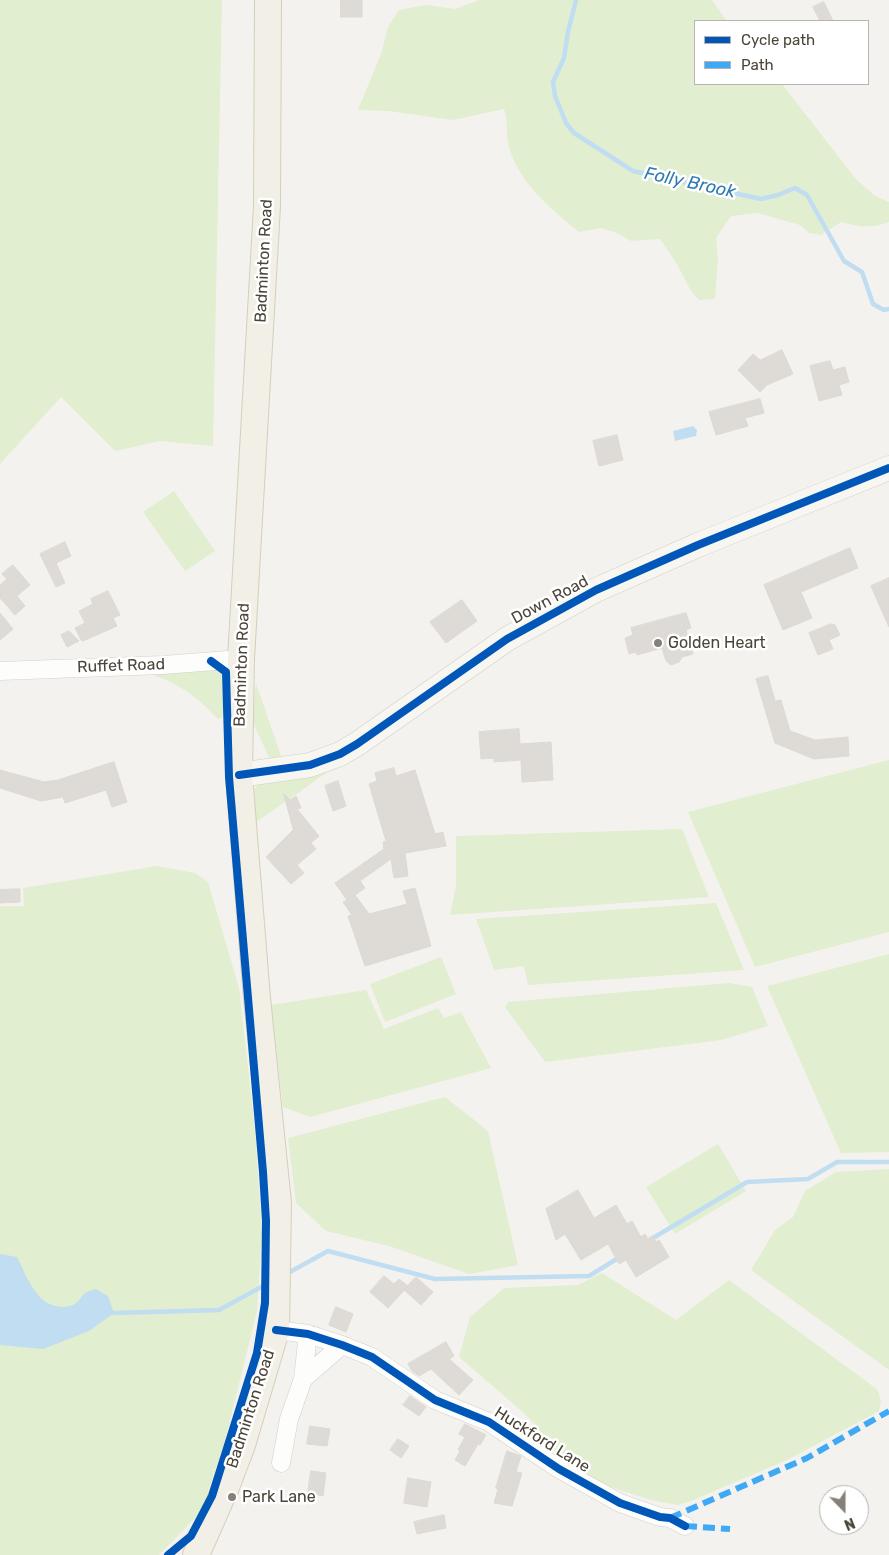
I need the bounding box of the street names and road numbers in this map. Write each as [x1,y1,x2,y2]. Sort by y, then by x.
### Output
street label: Badminton Road [251,199,277,323]
street label: Down Road [508,572,592,628]
street label: Badminton Road [230,603,254,727]
street label: Ruffet Road [77,655,165,677]
street label: Badminton Road [223,1347,279,1471]
street label: Huckford Lane [491,1403,593,1477]

